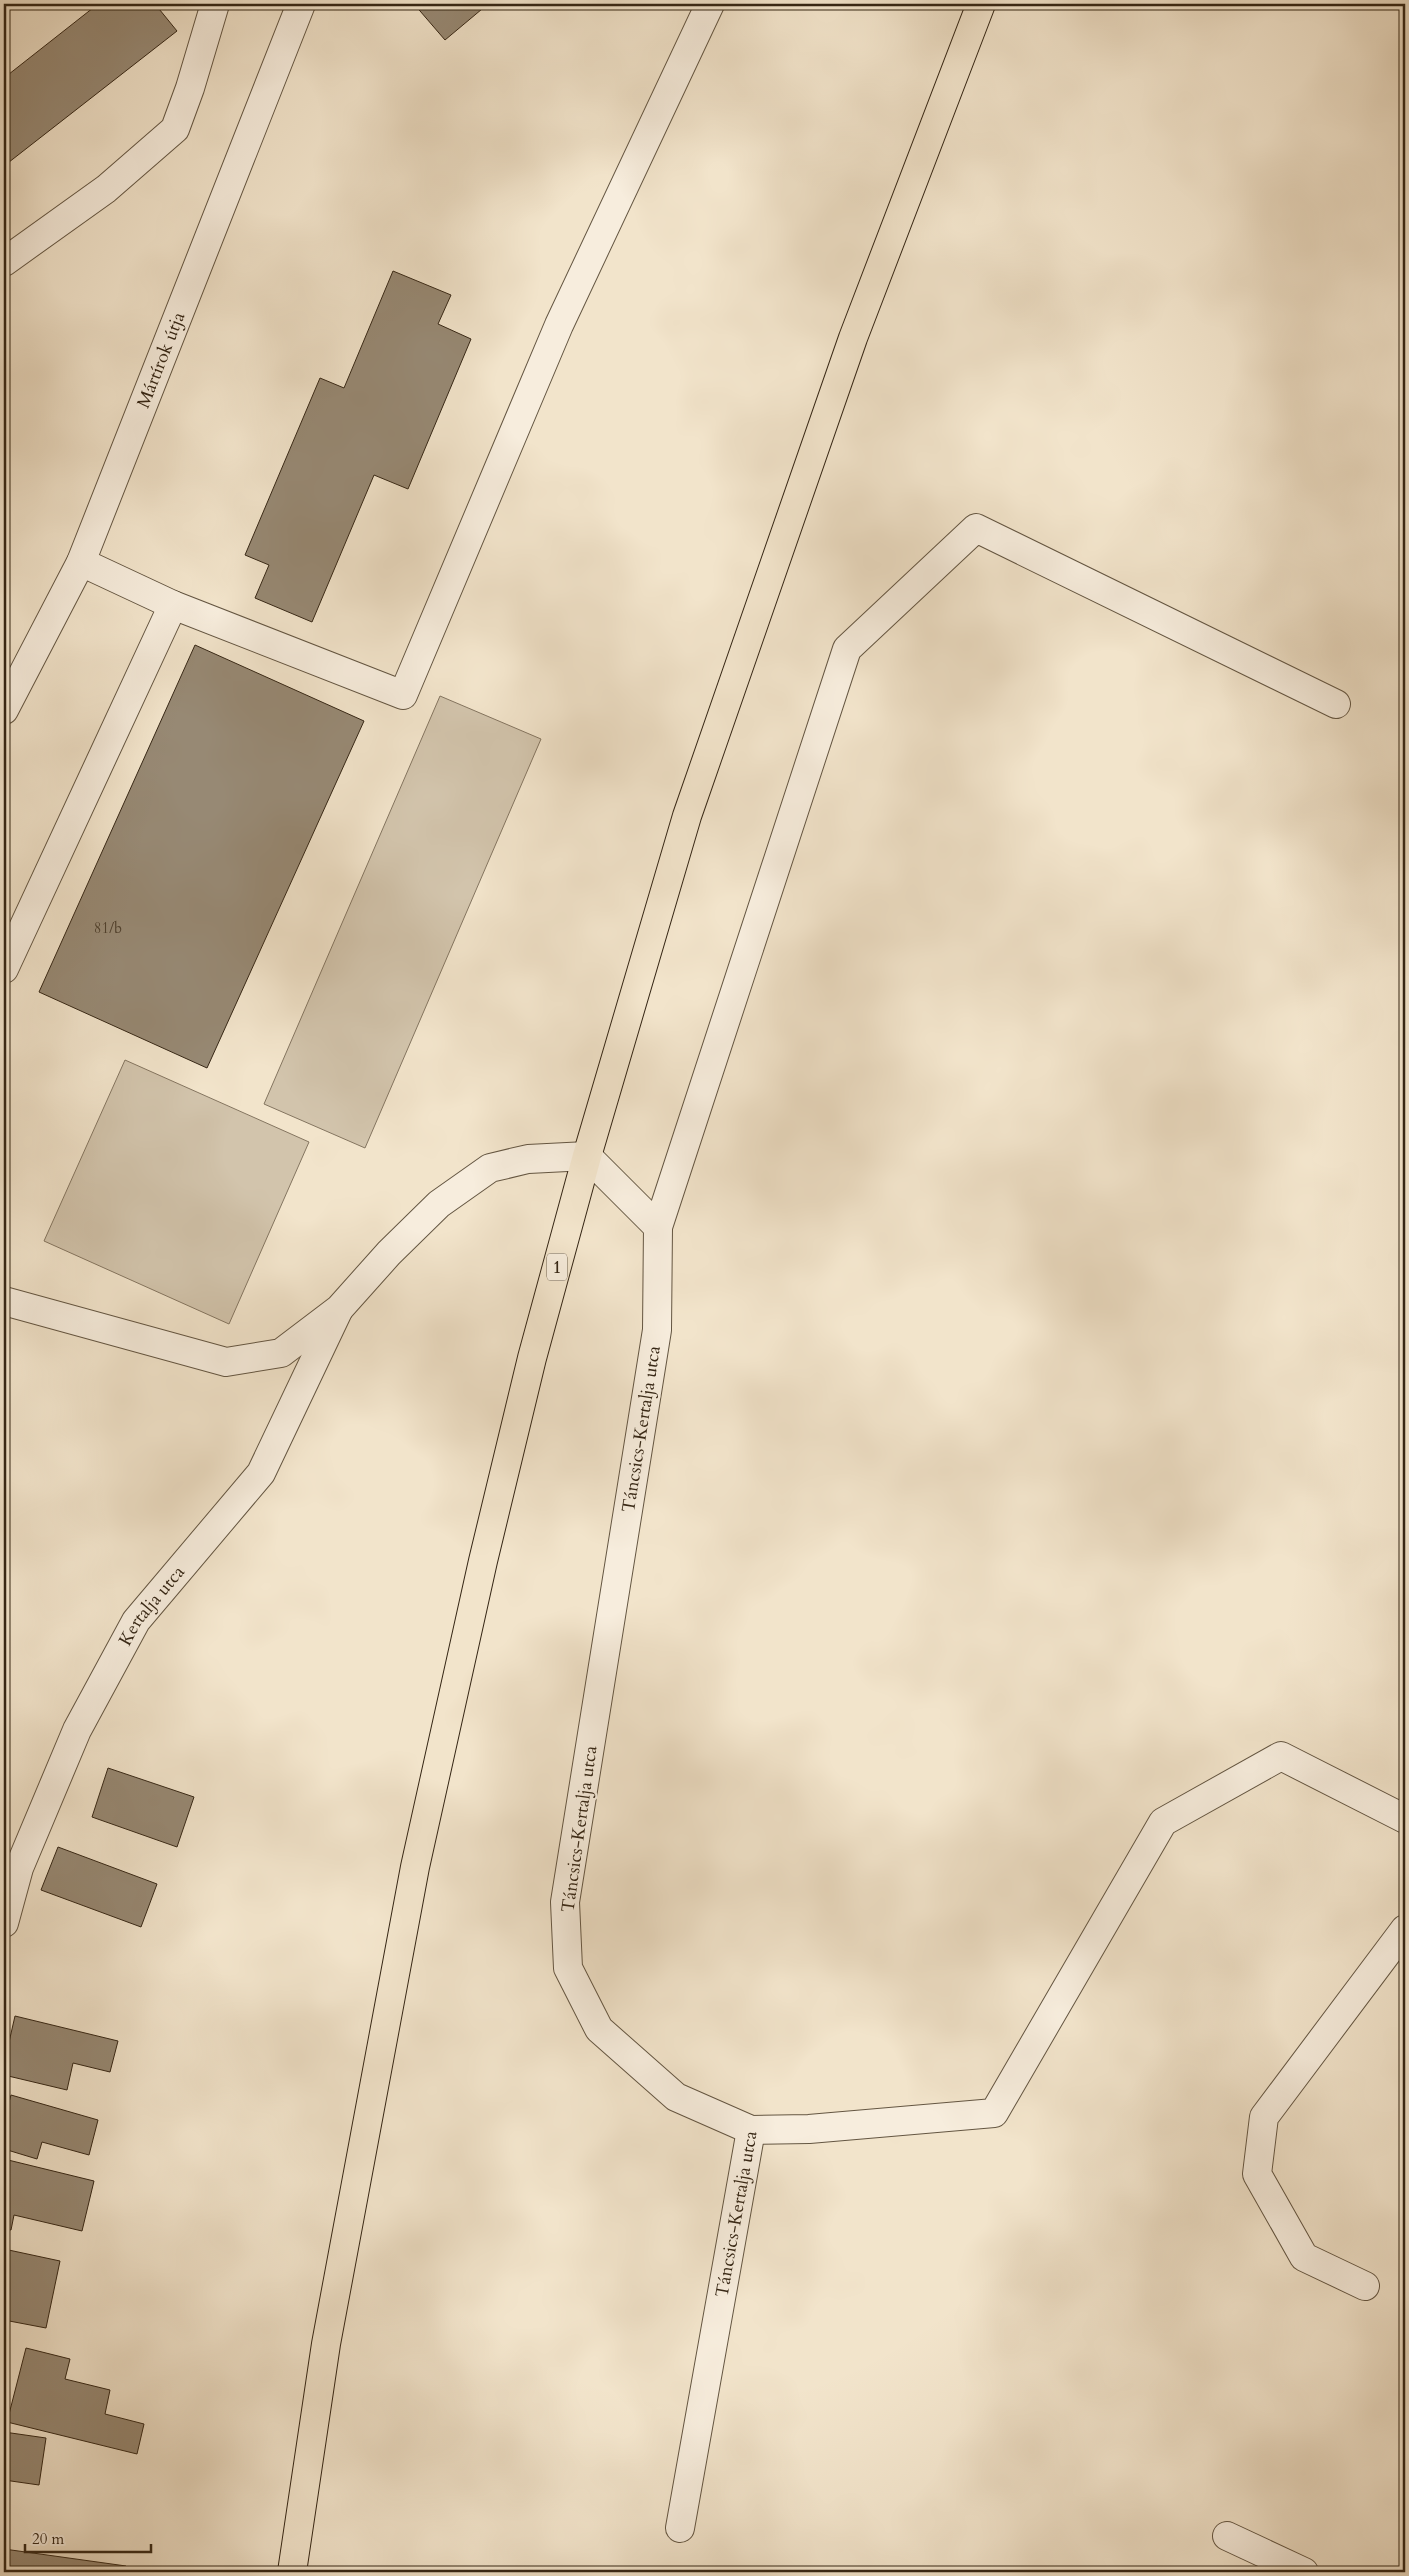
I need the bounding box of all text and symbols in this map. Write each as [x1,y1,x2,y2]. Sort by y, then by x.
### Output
street label: Mártírok útja [131,308,191,412]
house number: 81/b [94,918,122,938]
road number: 1 [547,1254,567,1280]
street label: Táncsics-Kertalja utca [616,1344,667,1514]
street label: Kertalja utca [113,1560,191,1650]
street label: Táncsics-Kertalja utca [555,1744,604,1914]
street label: Táncsics-Kertalja utca [709,2129,764,2299]
scale bar [25,2521,151,2553]
text: 20 m [32,2529,64,2549]

